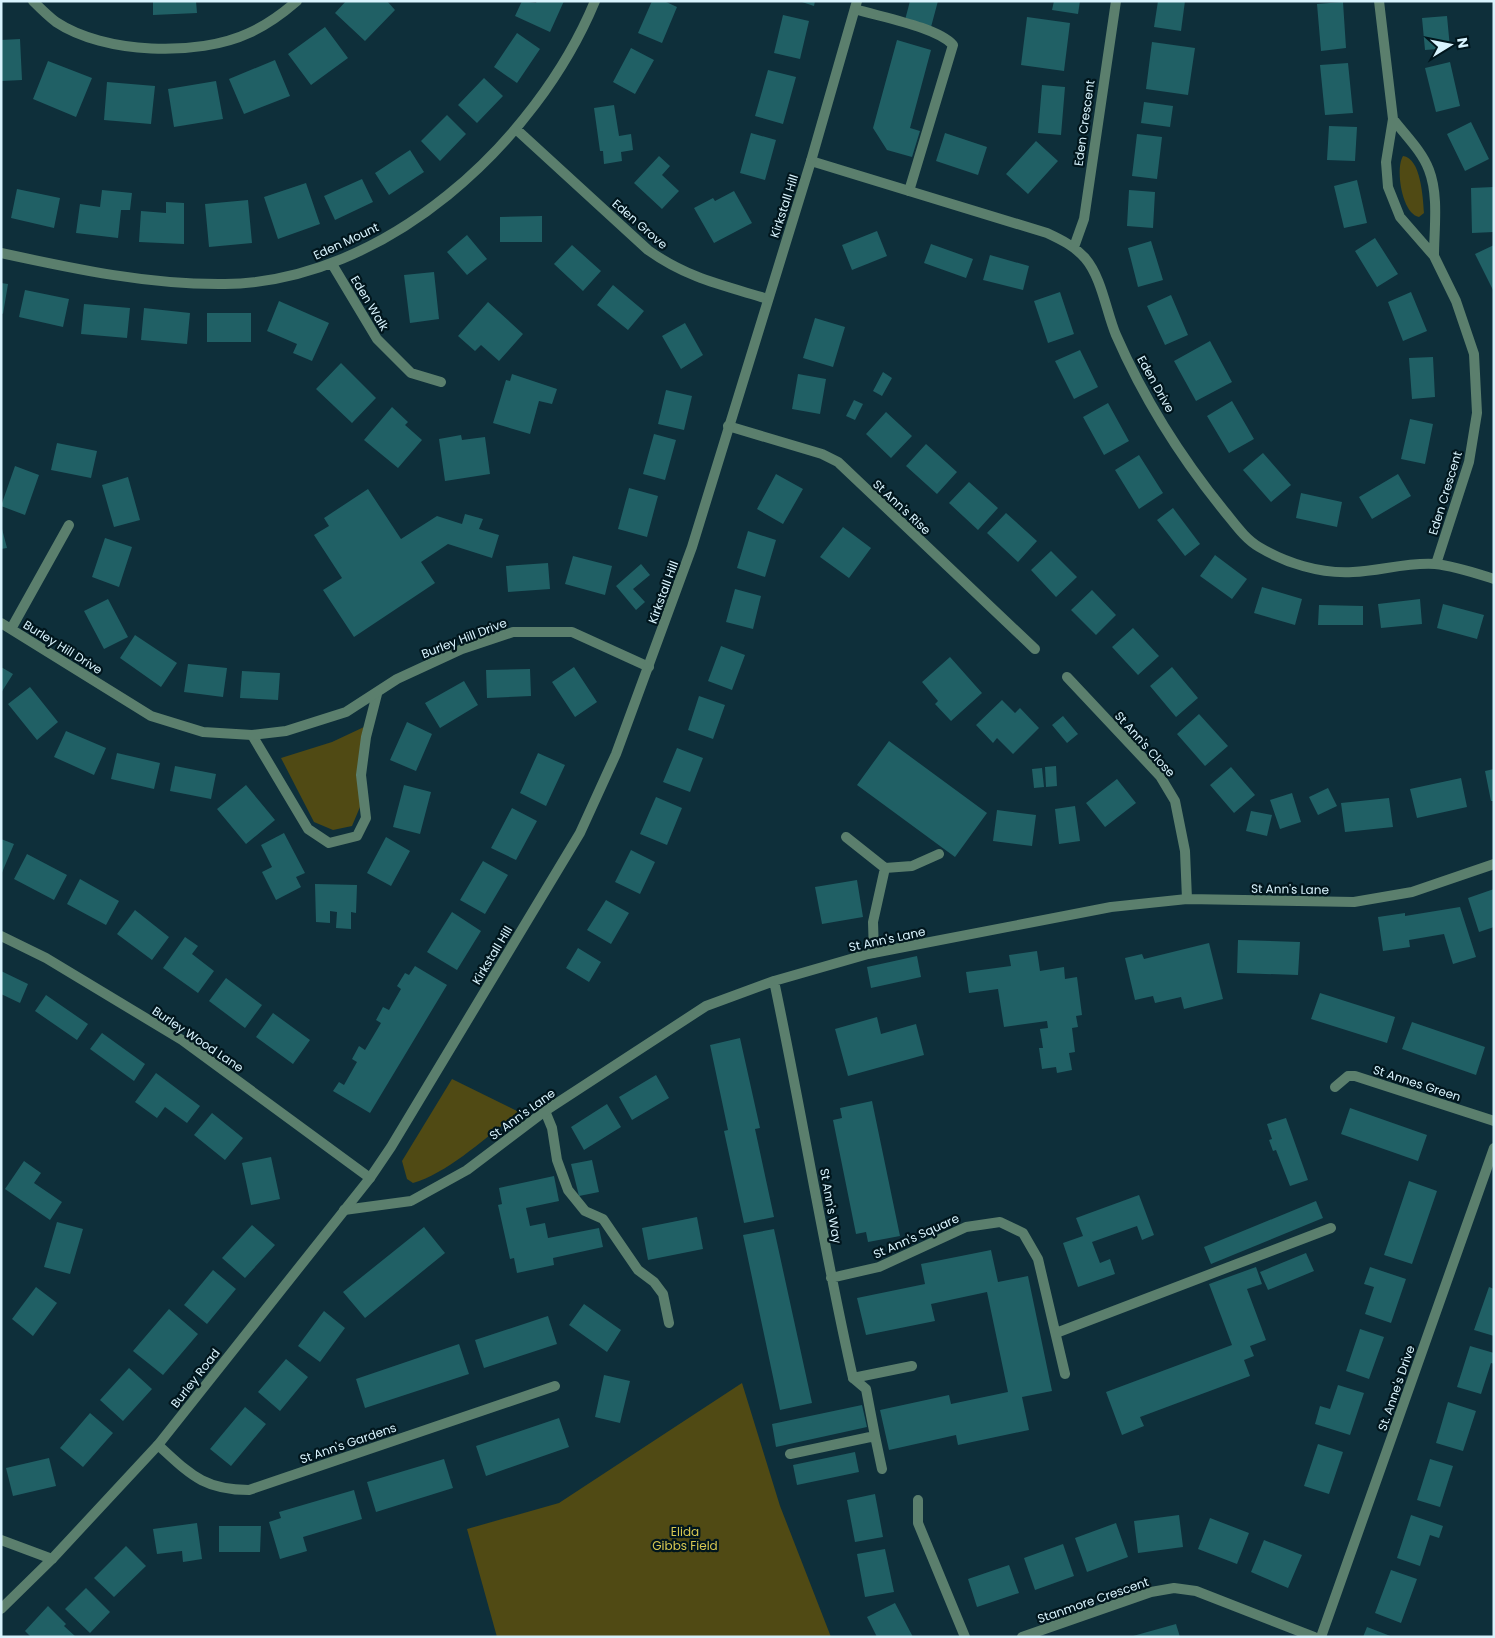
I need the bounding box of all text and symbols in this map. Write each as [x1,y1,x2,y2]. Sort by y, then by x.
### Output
north arrow [1425,20,1475,70]
text: N [1452,36,1474,50]
street label: Eden Crescent [1070,79,1098,167]
street label: Kirkstall Hill [766,172,802,240]
street label: Eden Grove [609,195,671,253]
street label: Eden Mount [311,218,381,264]
street label: Eden Walk [347,272,394,334]
street label: Eden Drive [1133,352,1179,416]
street label: Eden Crescent [1424,449,1466,537]
street label: St Ann's Rise [869,476,935,538]
street label: Kirkstall Hill [644,558,682,626]
street label: Burley Hill Drive [419,614,509,662]
street label: Burley Hill Drive [20,616,106,678]
street label: St Ann's Close [1111,707,1179,781]
street label: St Ann's Lane [1251,880,1329,898]
street label: Kirkstall Hill [468,922,516,988]
street label: St Ann's Lane [847,923,927,955]
street label: Burley Wood Lane [149,1002,247,1076]
street label: St Annes Green [1371,1061,1463,1105]
street label: St Ann's Lane [486,1084,558,1144]
street label: St Ann's Way [816,1167,846,1245]
street label: St Ann's Square [870,1209,962,1263]
street label: St. Anne's Drive [1373,1343,1419,1433]
street label: Burley Road [166,1345,224,1411]
street label: St Ann's Gardens [298,1419,398,1467]
park label: Elida Gibbs Field [652,1523,718,1554]
street label: Stanmore Crescent [1035,1573,1151,1627]

